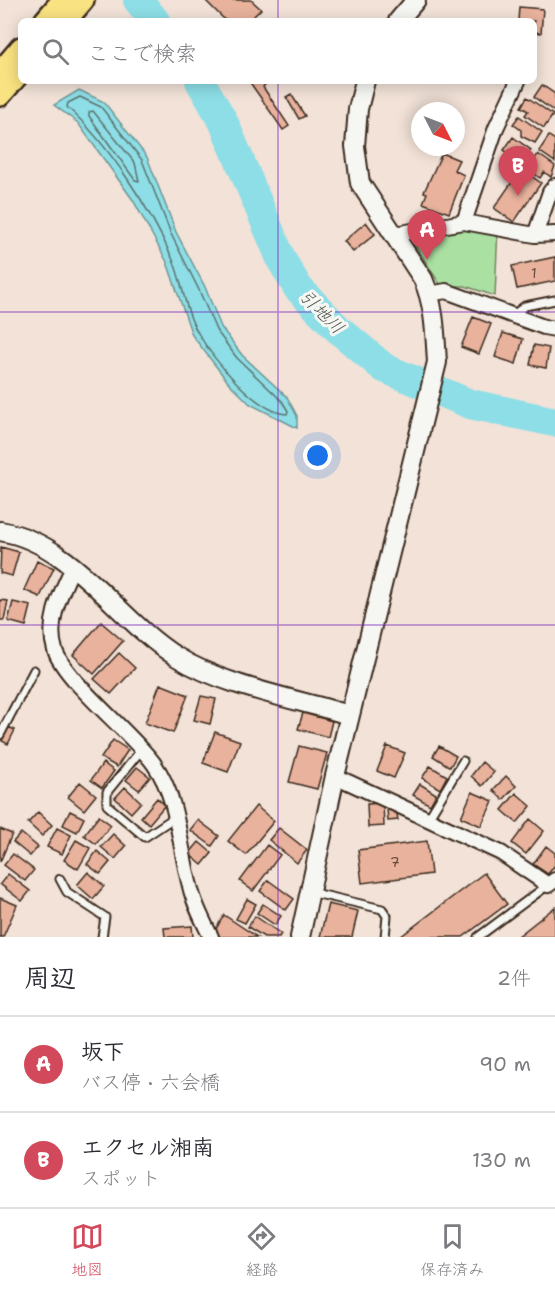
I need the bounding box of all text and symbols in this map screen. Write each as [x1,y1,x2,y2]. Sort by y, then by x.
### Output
search box [18,18,537,84]
icon: search [39,35,72,68]
text: ここで検索 [87,39,197,68]
north arrow [411,102,465,156]
pin: B [498,146,538,196]
pin: A [408,210,446,260]
house number: 1 [531,264,537,282]
water label: 引地川 [294,284,350,340]
your location [303,441,332,470]
house number: 7 [390,853,400,871]
text: 周辺 [24,960,76,995]
text: 2件 [497,965,531,991]
text: 坂下 [81,1037,125,1066]
text: A [36,1051,51,1077]
text: 90 m [479,1051,531,1077]
text: バス停 · 六会橋 [81,1069,220,1095]
text: エクセル湘南 [81,1133,214,1162]
text: B [37,1147,50,1173]
text: 130 m [472,1147,531,1173]
text: スポット [81,1165,161,1191]
tab: 地図 [71,1220,104,1280]
tab: 経路 [245,1220,278,1280]
tab: 保存済み [420,1220,484,1280]

